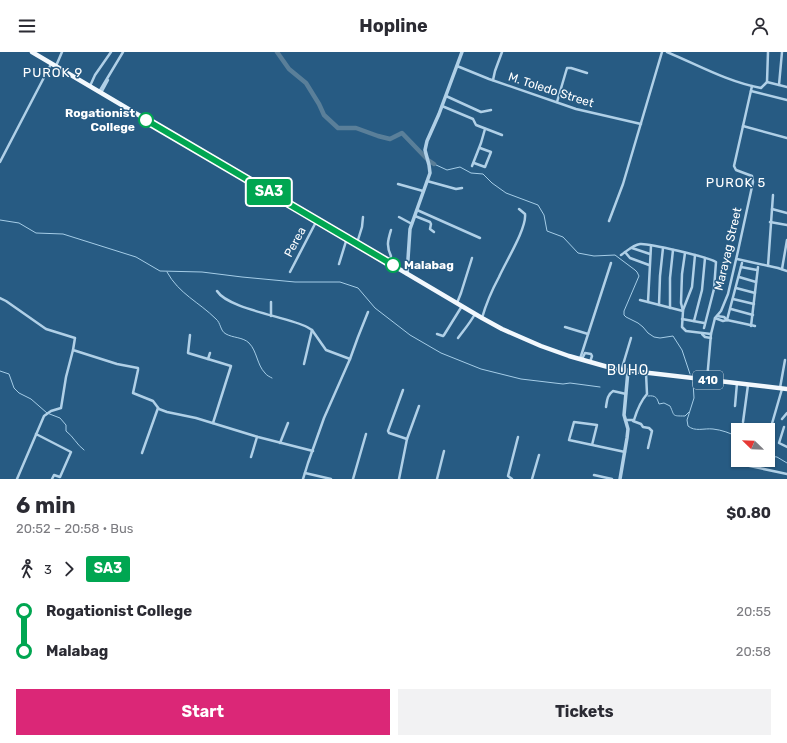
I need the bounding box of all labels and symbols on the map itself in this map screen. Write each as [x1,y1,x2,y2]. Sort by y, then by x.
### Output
district label: PUROK 9 [23,65,83,80]
street label: M. Toledo Street [506,70,596,111]
place label: Rogationist College [65,106,135,134]
marker: Rogationist College [138,112,154,128]
district label: PUROK 5 [706,175,766,190]
line badge: SA3 [246,179,292,205]
street label: Marayag Street [712,206,744,292]
street label: Perea [281,225,309,259]
marker: Malabag [385,257,401,273]
place label: Malabag [404,258,454,272]
district label: BUHO [607,362,649,379]
road number: 410 [693,371,723,389]
north arrow [731,423,775,467]

